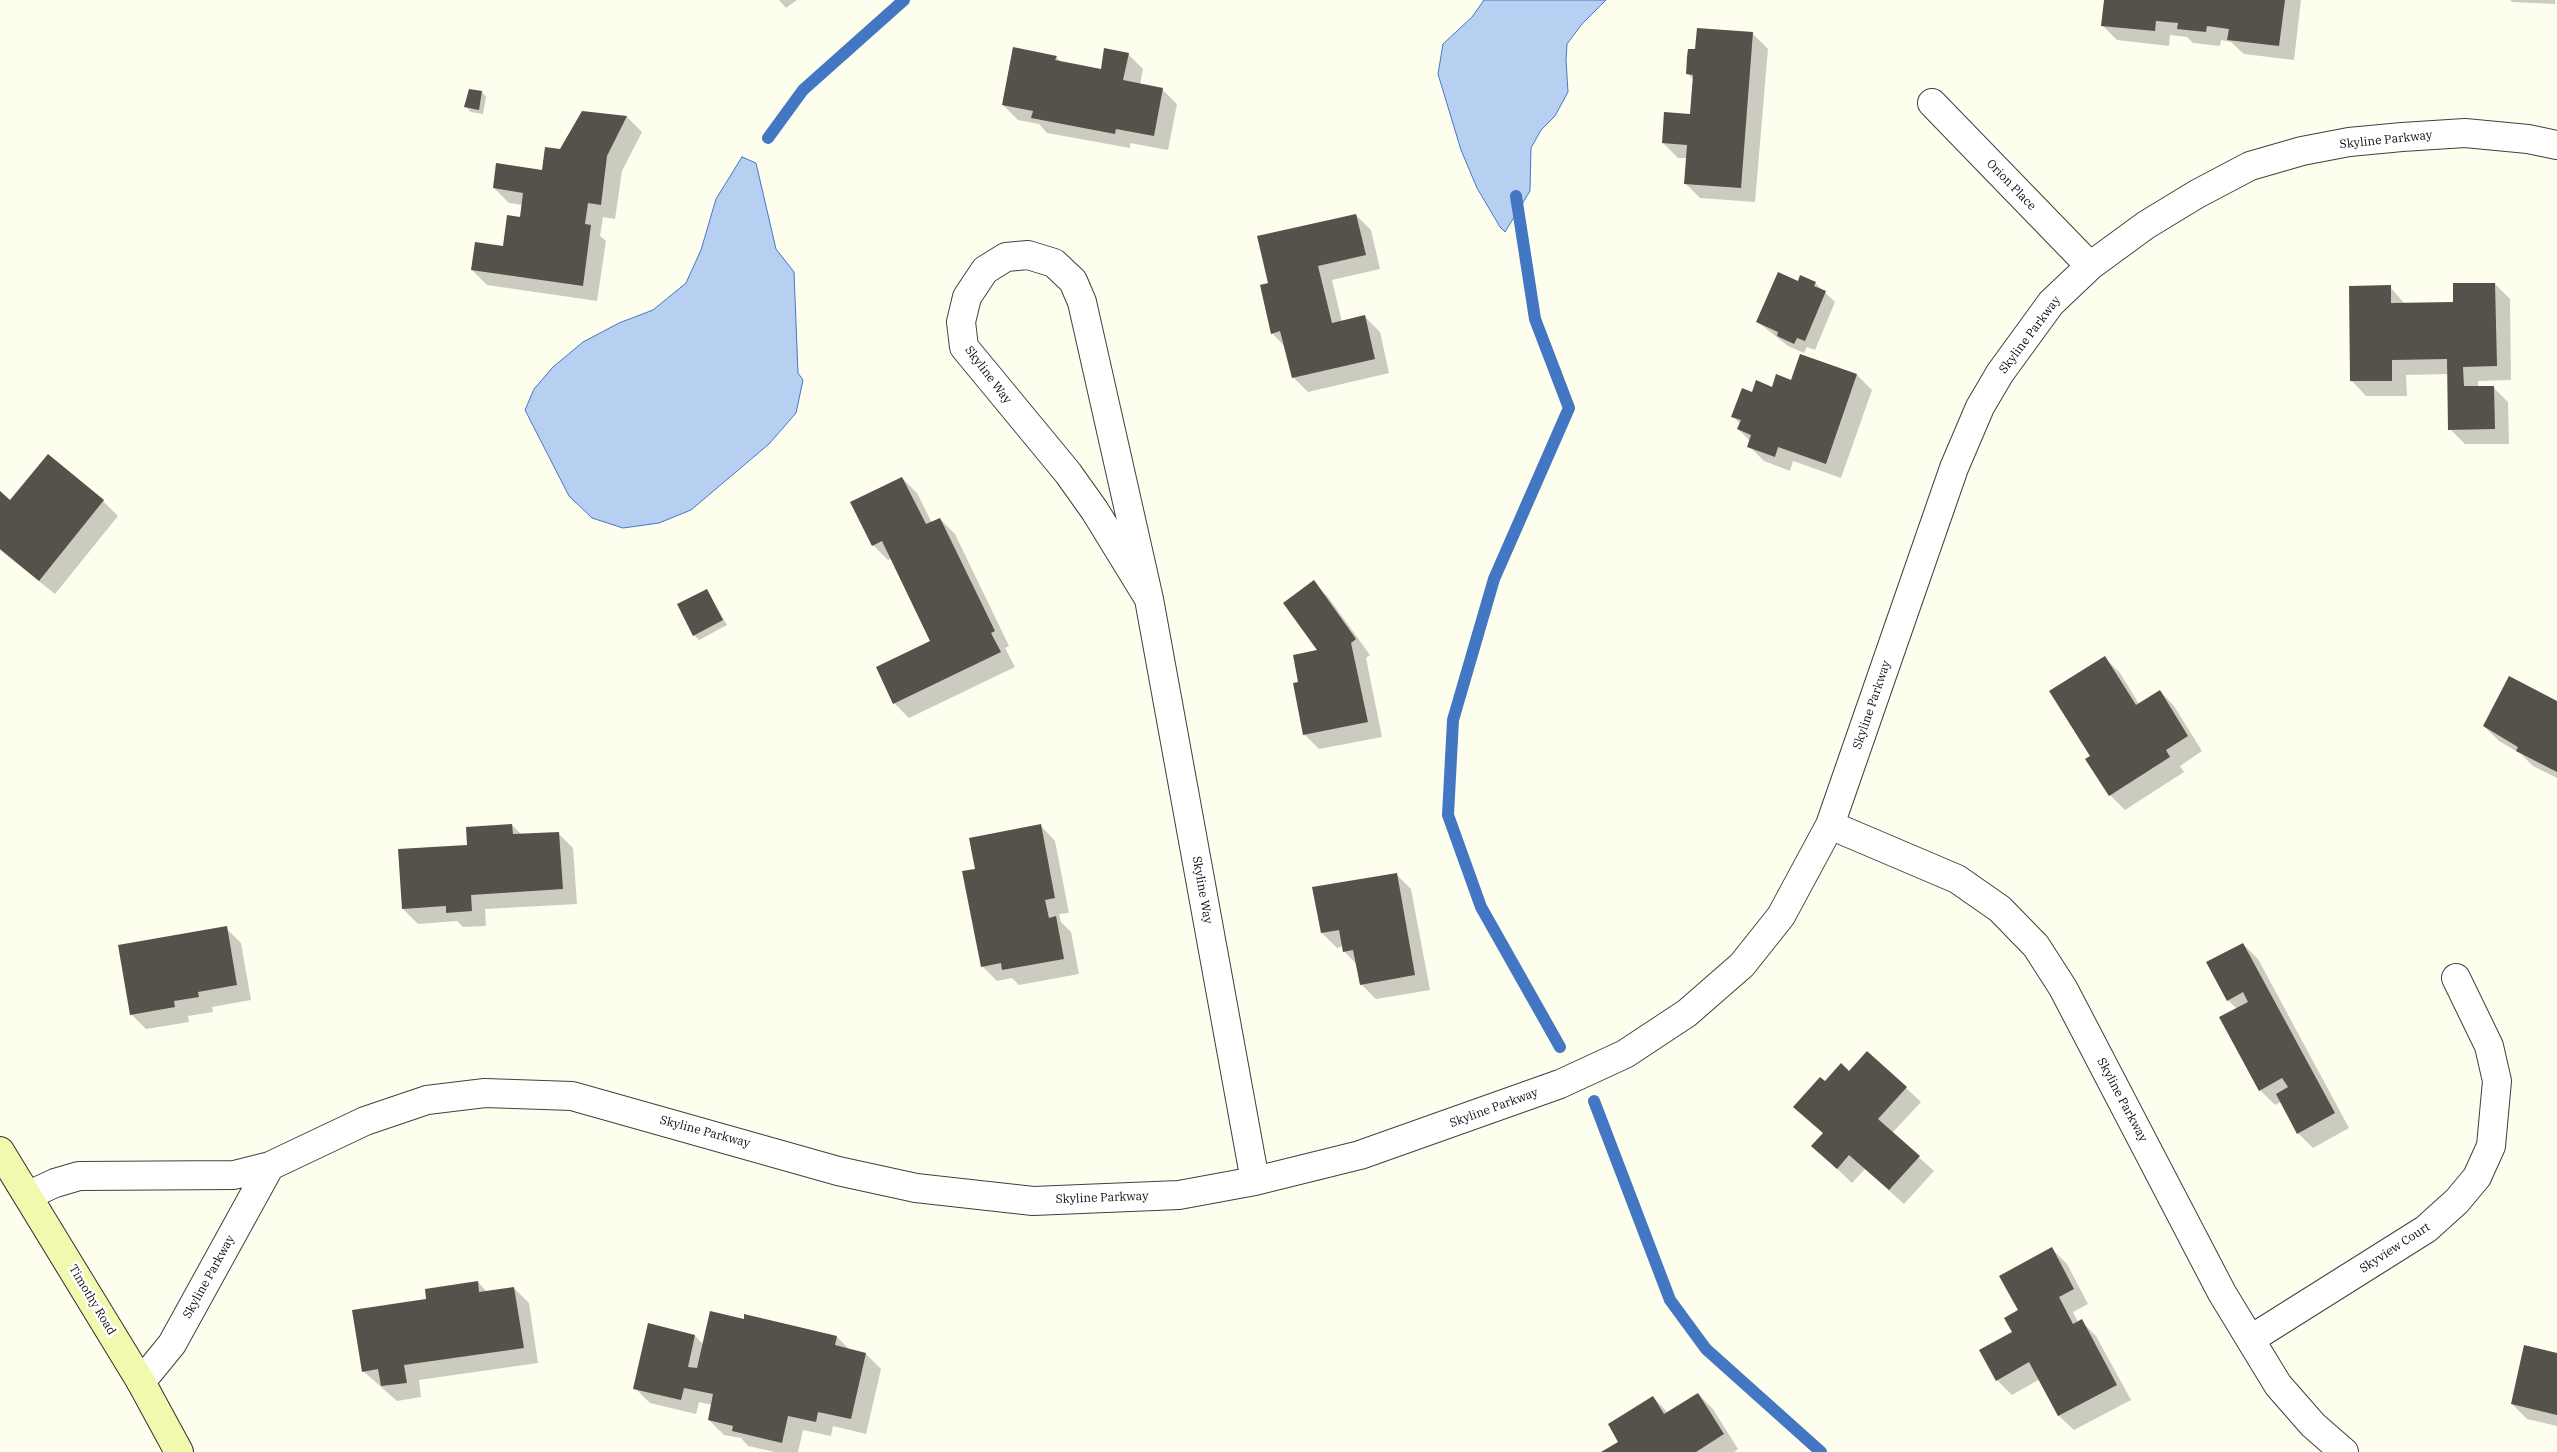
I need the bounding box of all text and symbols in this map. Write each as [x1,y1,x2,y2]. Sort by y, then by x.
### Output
street label: Skyline Parkway [2339,128,2433,152]
street label: Orion Place [1983,157,2039,213]
street label: Skyline Parkway [1996,294,2064,376]
street label: Skyline Way [962,343,1014,407]
street label: Skyline Parkway [1850,659,1894,751]
street label: Skyline Way [1189,855,1215,925]
street label: Skyline Parkway [2094,1056,2150,1144]
street label: Skyline Parkway [1448,1085,1540,1131]
street label: Skyline Parkway [658,1113,752,1151]
street label: Skyline Parkway [1055,1189,1149,1207]
street label: Skyview Court [2357,1220,2433,1276]
street label: Skyline Parkway [180,1233,238,1321]
street label: Timothy Road [65,1262,119,1338]

